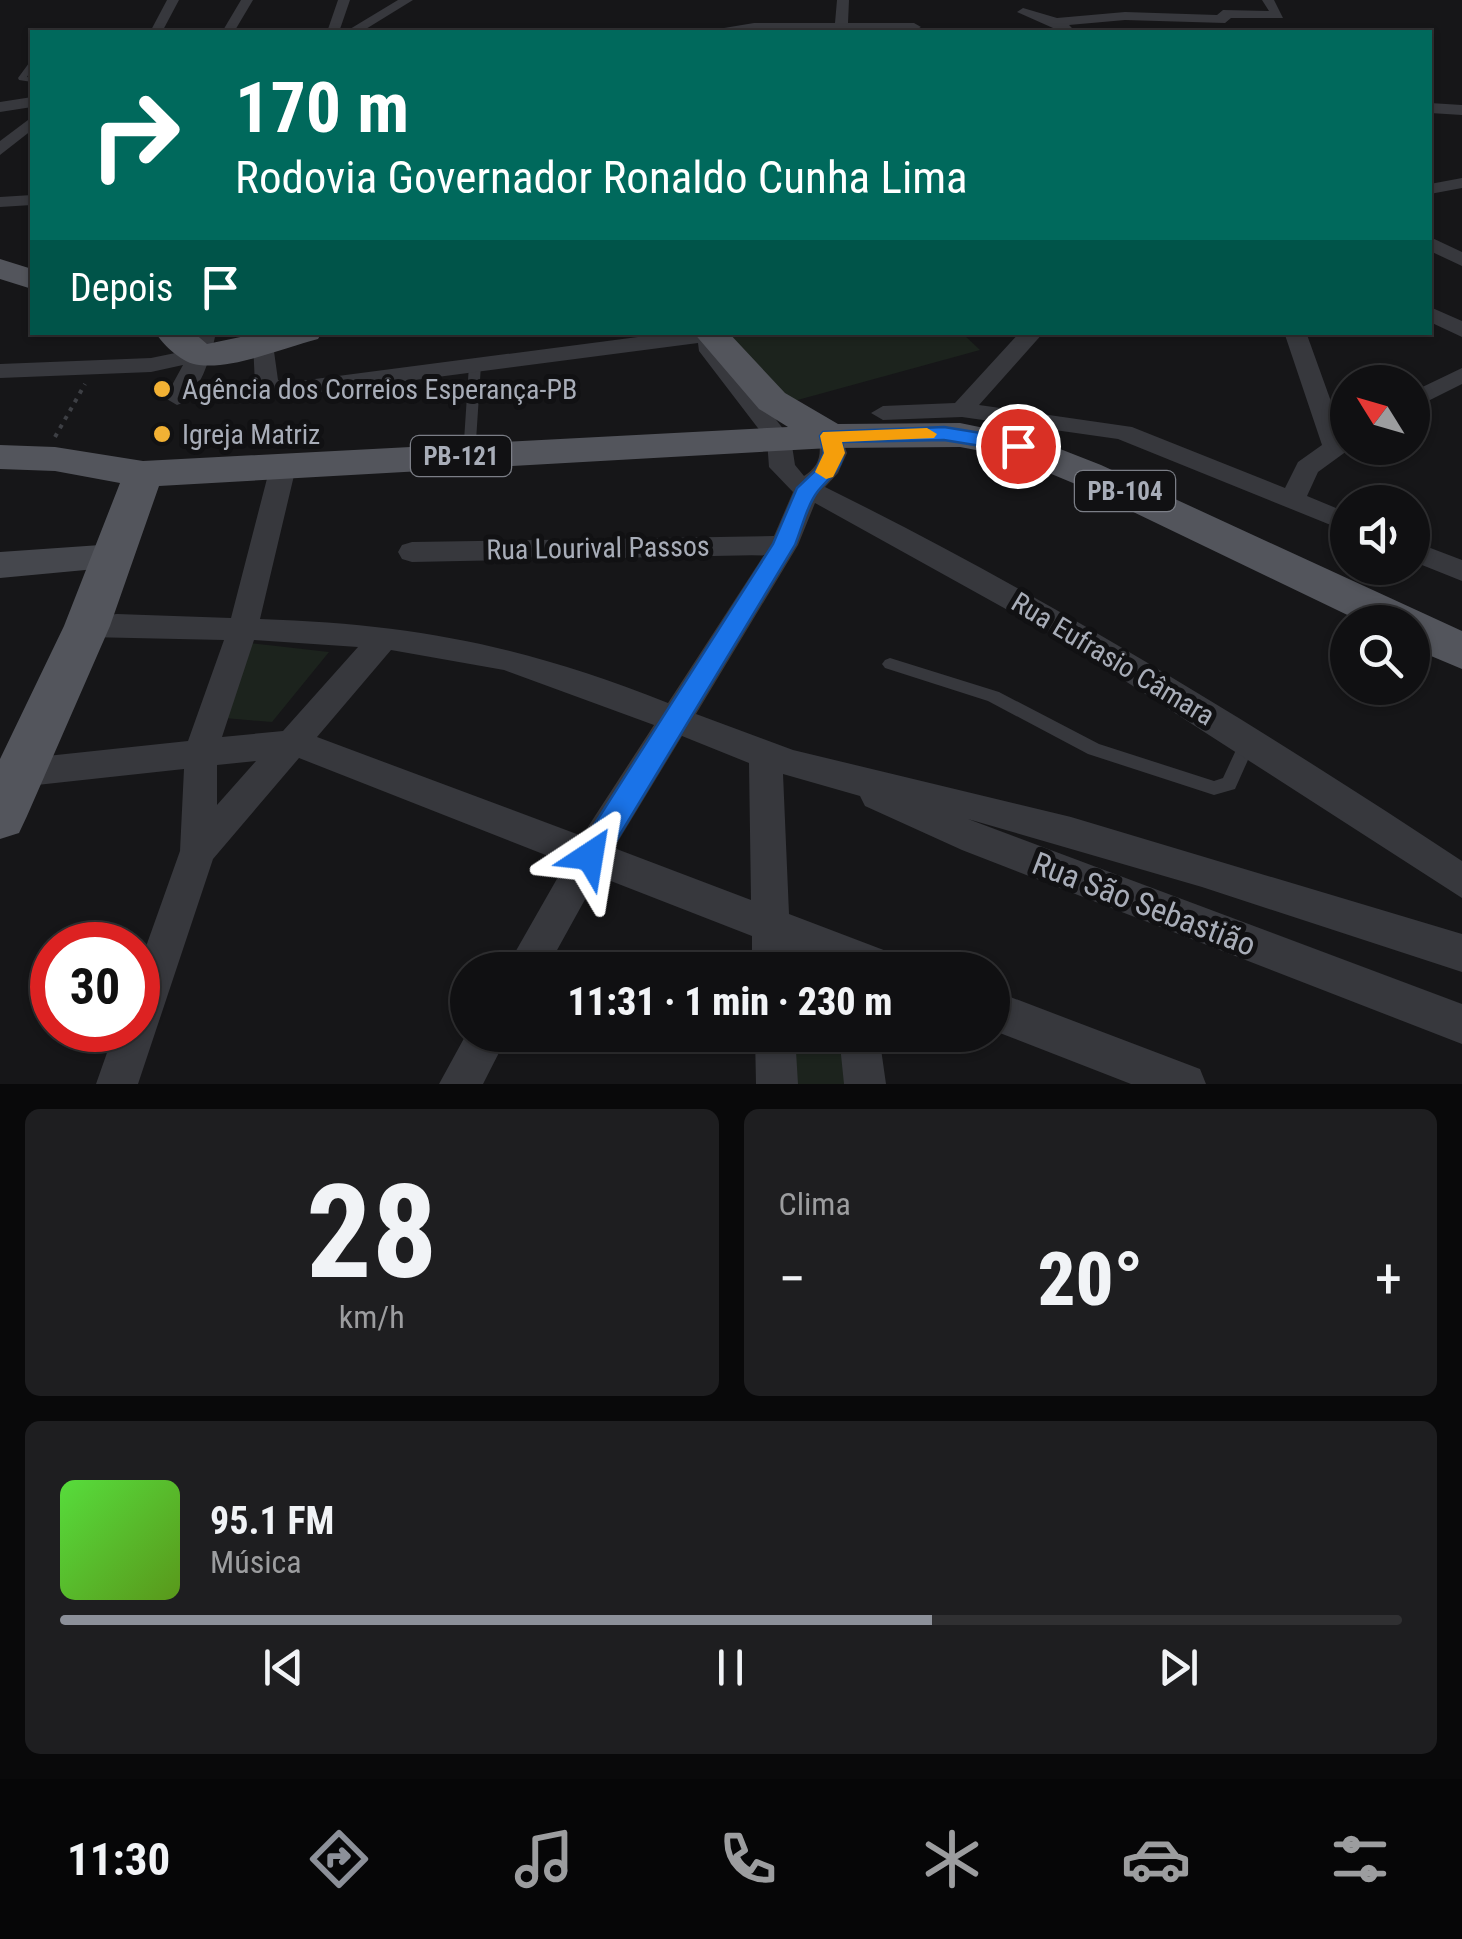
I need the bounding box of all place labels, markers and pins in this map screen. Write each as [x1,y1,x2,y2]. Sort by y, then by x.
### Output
place label: Agência dos Correios Esperança-PB [182,373,577,406]
marker: Agência dos Correios Esperança-PB [151,378,173,400]
pin [976,404,1061,489]
place label: Igreja Matriz [182,418,320,451]
marker: Igreja Matriz [151,423,173,445]

